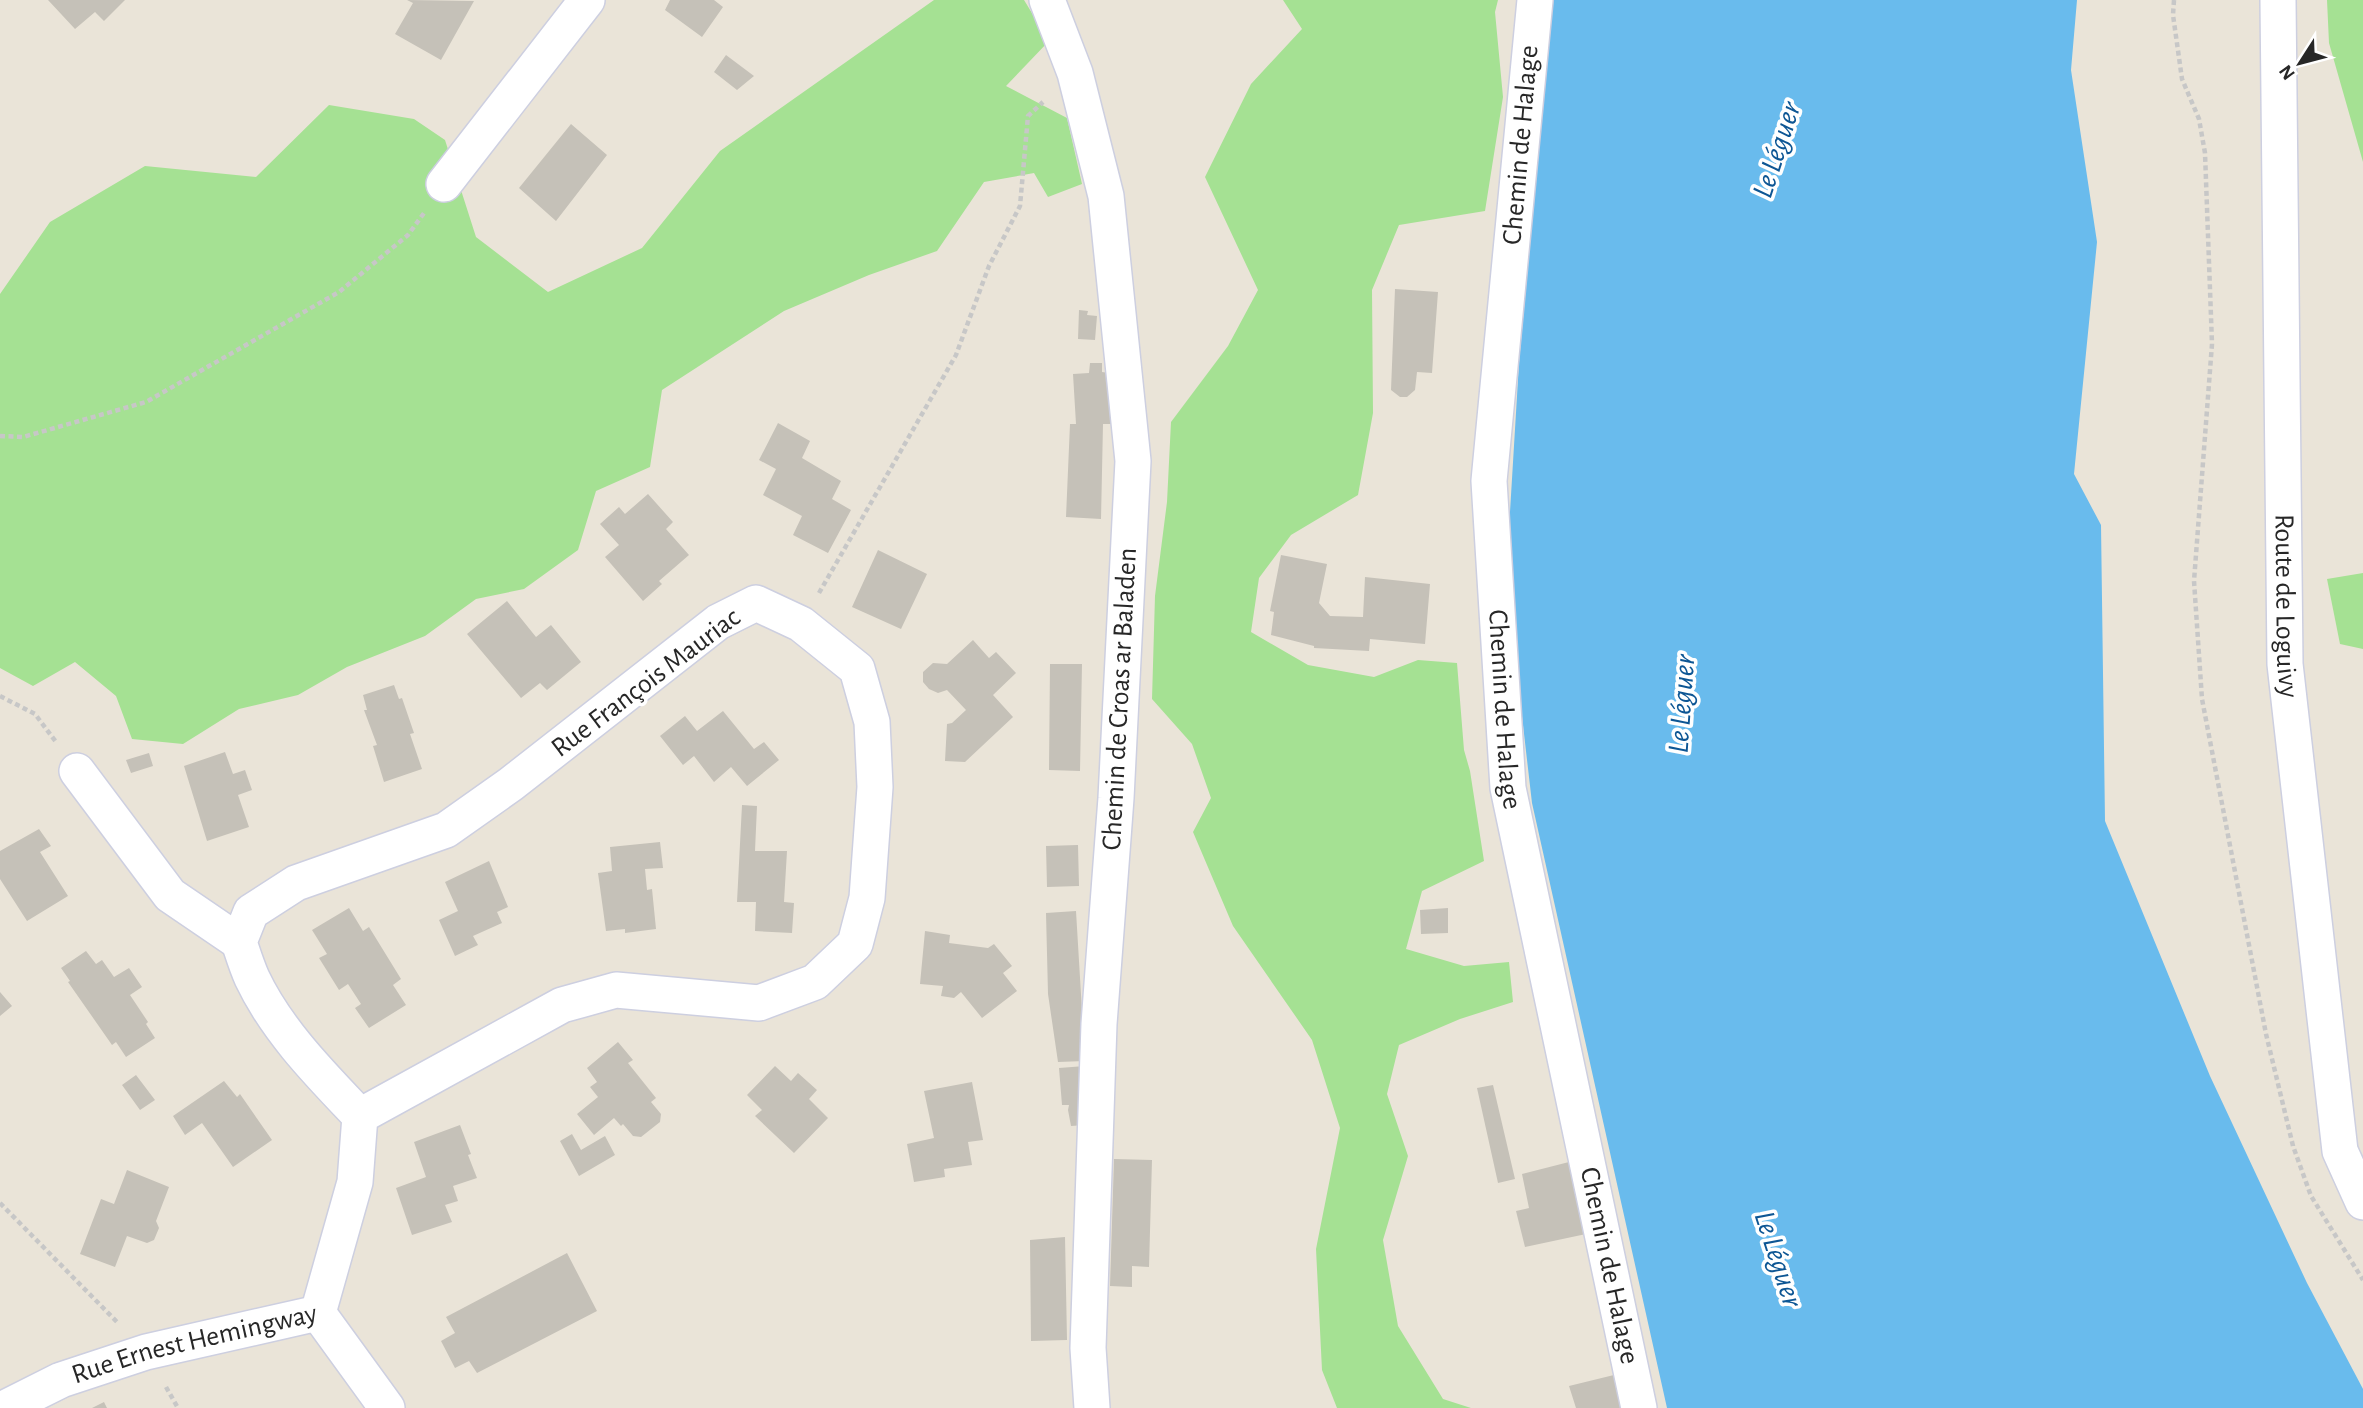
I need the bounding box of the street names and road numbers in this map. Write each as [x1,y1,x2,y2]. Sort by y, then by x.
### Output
street label: Chemin de Halage [1498,44,1544,246]
street label: Route de Loguivy [2269,514,2303,699]
street label: Chemin de Croas ar Baladen [1098,547,1142,851]
street label: Rue François Mauriac [546,603,746,763]
street label: Chemin de Halage [1483,609,1526,812]
street label: Chemin de Halage [1575,1165,1643,1367]
street label: Rue Ernest Hemingway [68,1300,320,1389]

